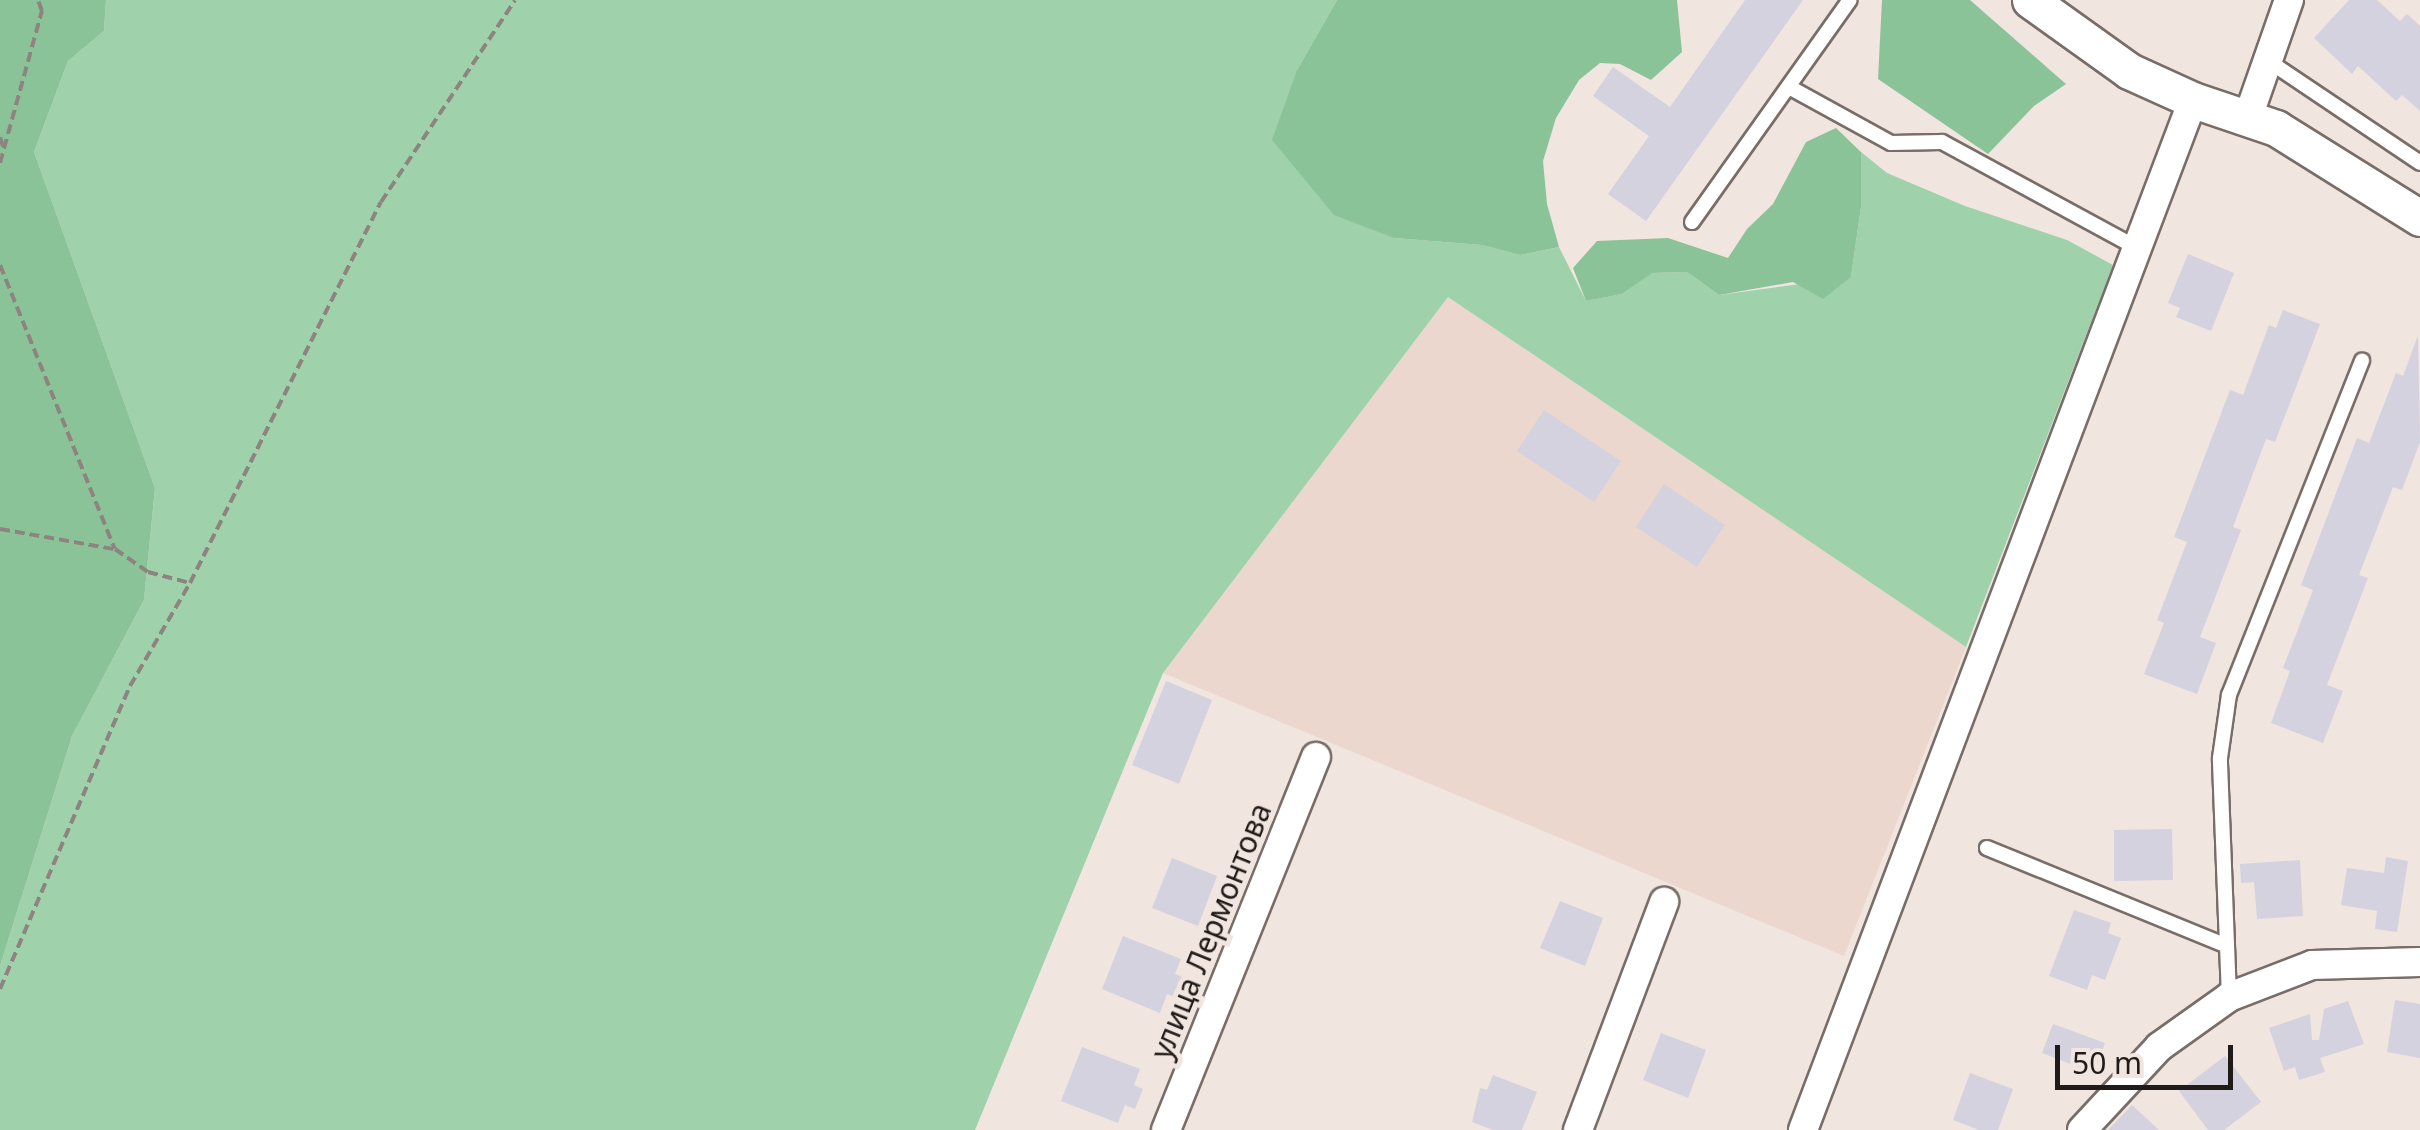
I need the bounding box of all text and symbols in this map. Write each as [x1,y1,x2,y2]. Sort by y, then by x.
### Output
street label: улица Лермонтова [1143,798,1279,1064]
scale bar [2060,1025,2238,1087]
text: 50 m [2072,1042,2142,1083]

